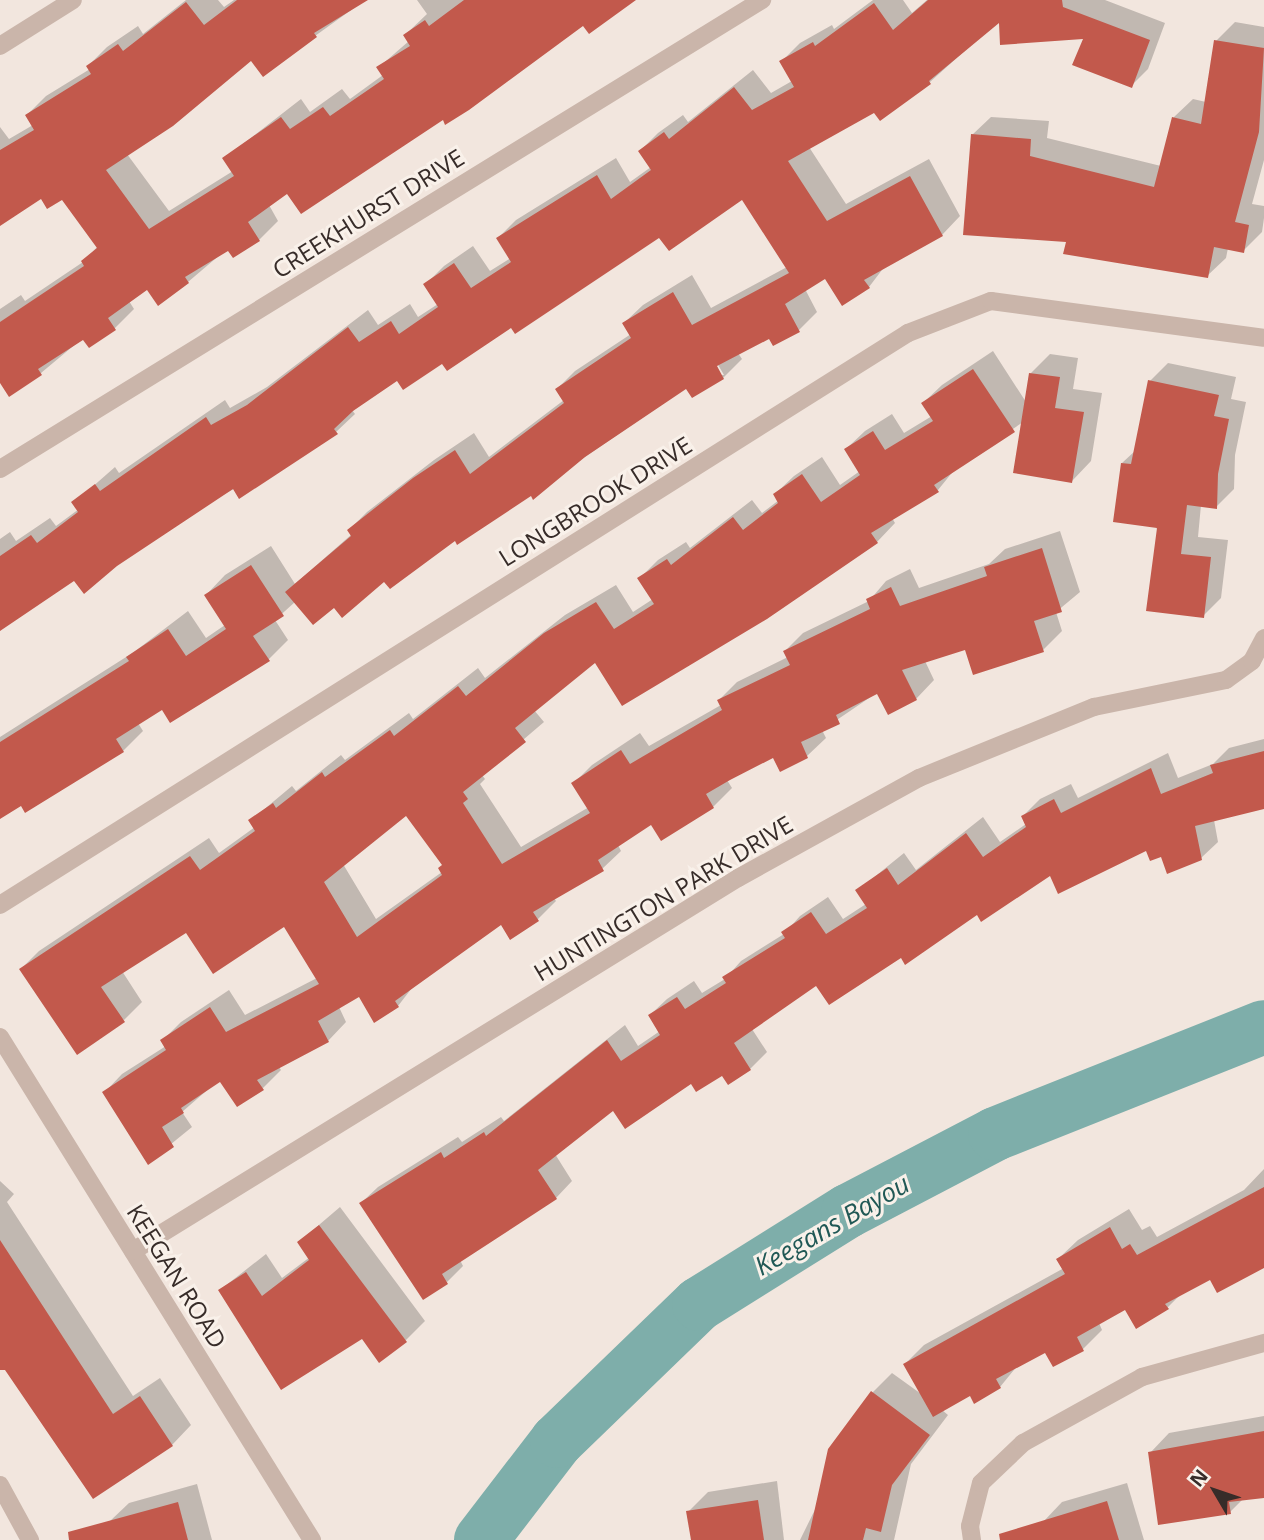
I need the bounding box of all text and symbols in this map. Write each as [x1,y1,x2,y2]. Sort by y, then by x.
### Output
street label: CREEKHURST DRIVE [267,142,469,284]
street label: LONGBROOK DRIVE [493,430,697,572]
street label: HUNTINGTON PARK DRIVE [528,809,798,987]
water label: Keegans Bayou [749,1168,915,1282]
street label: KEEGAN ROAD [121,1199,233,1353]
north arrow [1180,1456,1250,1526]
text: N [1184,1464,1214,1492]

